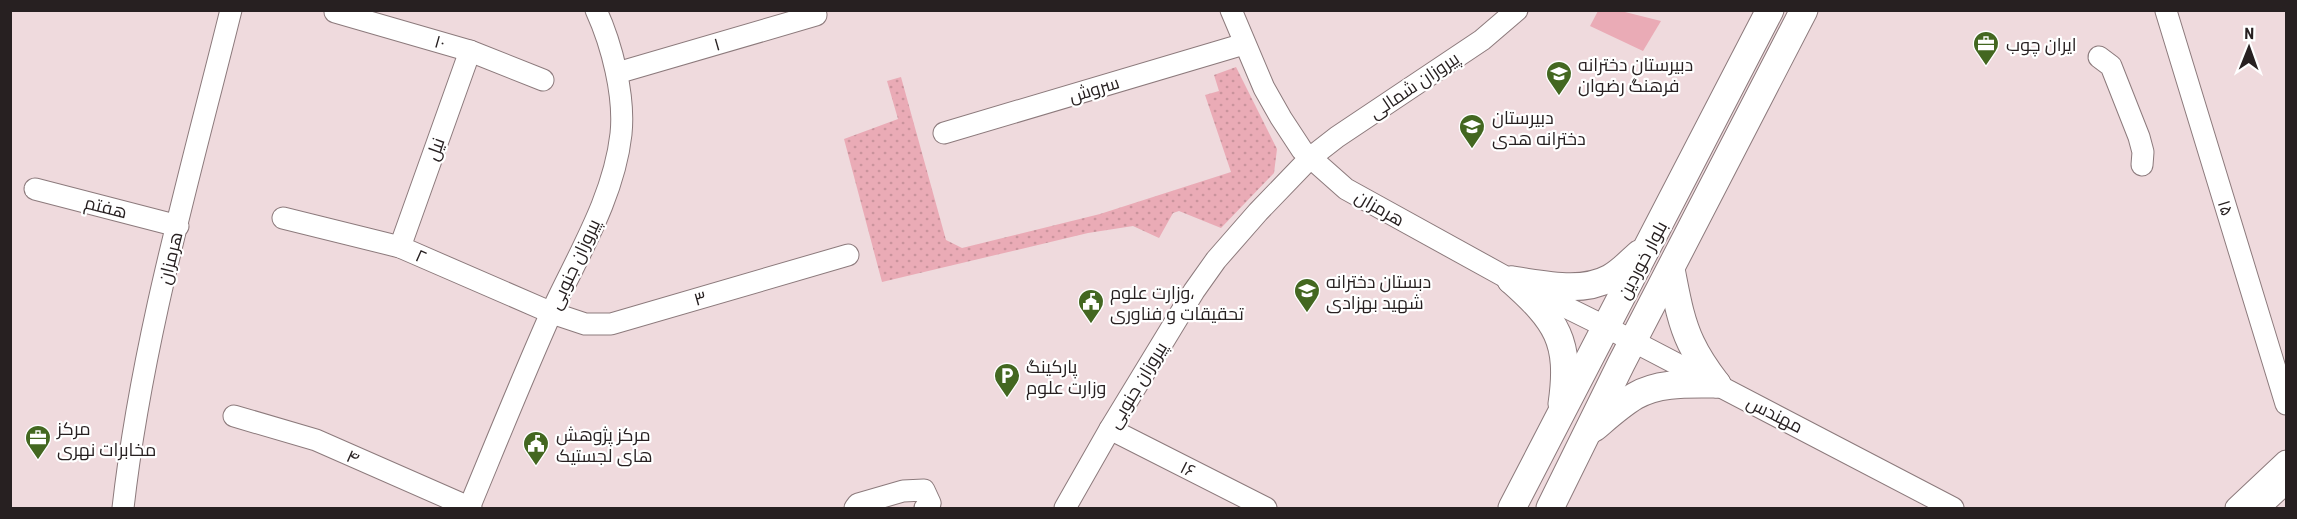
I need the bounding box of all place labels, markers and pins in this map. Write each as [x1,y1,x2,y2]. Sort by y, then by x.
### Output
office icon: ایران چوب [1971,29,2001,67]
place label: ایران چوب [2006,34,2077,57]
place label: دبیرستان دخترانه فرهنگ رضوان [1578,54,1693,97]
school or university icon: دبیرستان دخترانه فرهنگ رضوان [1544,59,1574,97]
place label: دبیرستان دخترانه هدی [1492,107,1586,150]
school or university icon: دبیرستان دخترانه هدی [1457,112,1487,150]
place label: دبستان دخترانه شهید بهزادی [1326,271,1431,314]
school or university icon: دبستان دخترانه شهید بهزادی [1292,276,1322,314]
place label: وزارت علوم، تحقیقات و فناوری [1110,282,1244,325]
public building icon: وزارت علوم، تحقیقات و فناوری [1076,287,1106,325]
place label: پارکینگ وزارت علوم [1026,356,1106,400]
parking icon: پارکینگ وزارت علوم [992,361,1022,399]
place label: مرکز مخابرات نهری [56,418,156,461]
office icon: مرکز مخابرات نهری [23,423,53,461]
place label: مرکز پژوهش های لجستیک [556,424,652,467]
public building icon: مرکز پژوهش های لجستیک [521,429,551,467]

